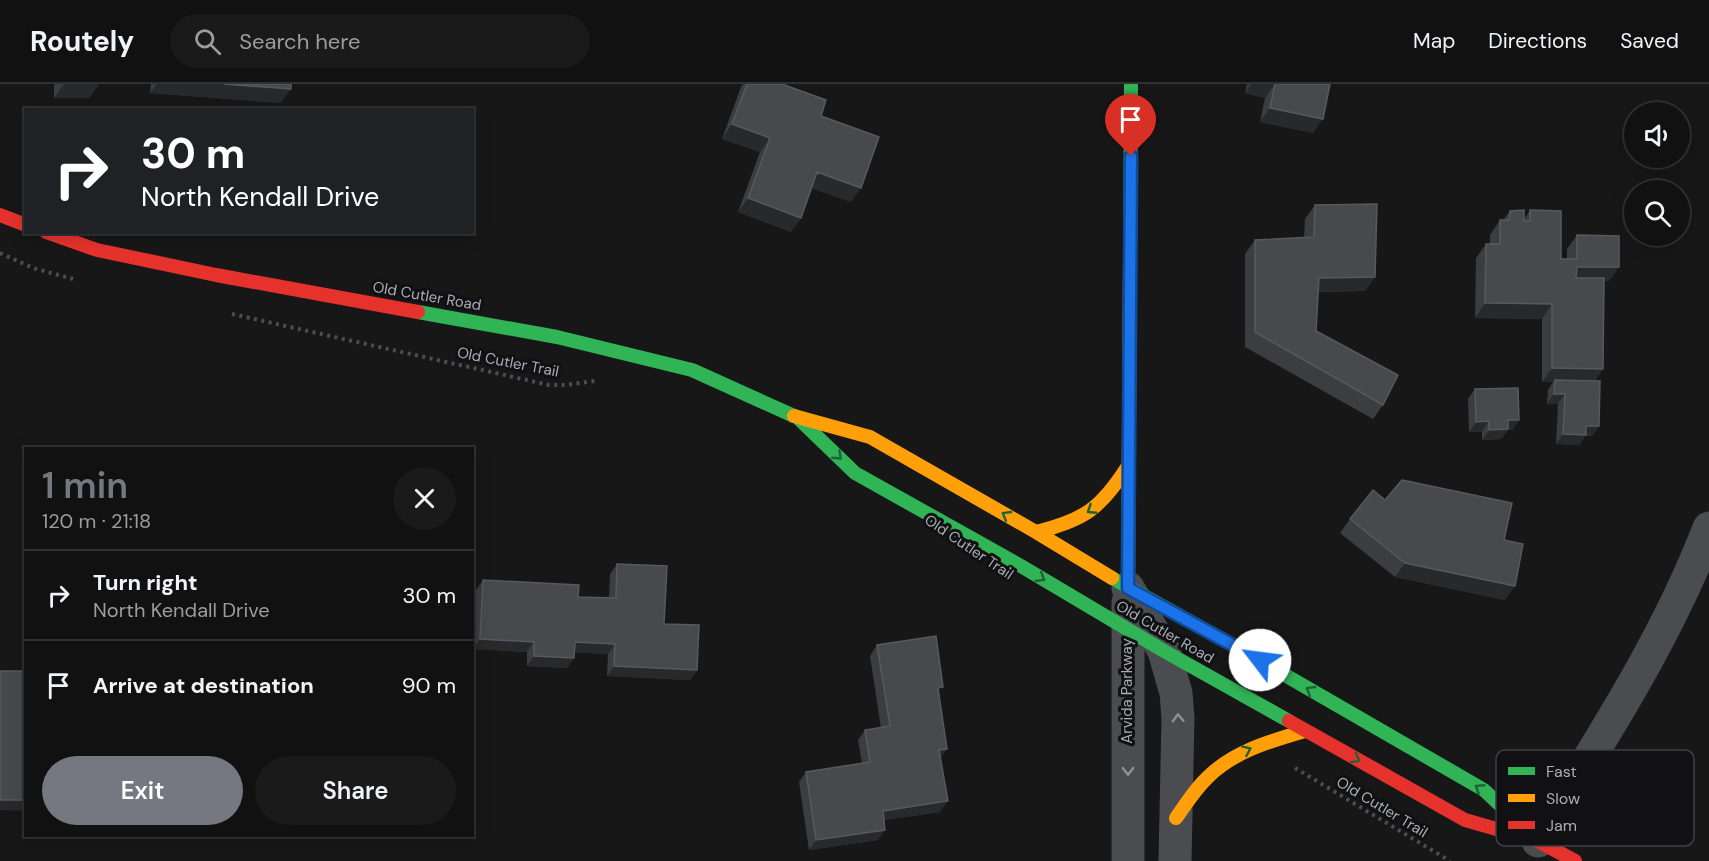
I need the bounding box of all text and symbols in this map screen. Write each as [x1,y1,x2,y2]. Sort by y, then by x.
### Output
search box [170,14,590,68]
text: Routely [30,23,134,60]
icon: search [191,25,224,58]
text: Search here [239,27,361,56]
text: Map [1413,27,1455,55]
text: Directions [1488,27,1587,55]
text: Saved [1620,27,1679,55]
pin [1105,94,1156,156]
map controls [1624,102,1690,246]
button: sound [1624,102,1690,168]
icon: arrive [1114,103,1147,136]
text: 30 m [141,126,245,181]
icon: right [42,132,120,210]
text: North Kendall Drive [141,179,379,214]
button: search [1624,180,1690,246]
street label: Old Cutler Road [371,277,483,315]
street label: Old Cutler Trail [455,342,561,382]
one-way arrow [830,449,841,460]
text: 1 min [42,462,128,509]
button: close [393,467,456,530]
one-way arrow [1086,503,1097,514]
text: 120 m · 21:18 [42,508,151,534]
street label: Old Cutler Trail [921,510,1017,584]
one-way arrow [1002,511,1012,522]
text: Turn right [93,568,198,597]
one-way arrow [1035,570,1045,582]
icon: right [42,579,75,612]
text: 30 m [402,581,456,610]
street label: Old Cutler Road [1112,596,1218,668]
text: North Kendall Drive [93,597,270,623]
position arrow [1228,628,1292,692]
street label: Arvida Parkway [1117,638,1137,744]
icon: arrive [42,669,75,702]
text: Arrive at destination [93,671,314,700]
text: 90 m [402,671,456,700]
one-way arrow [1306,686,1317,697]
one-way arrow [1171,713,1184,722]
one-way arrow [1241,745,1252,757]
legend [1496,750,1694,846]
one-way arrow [1350,752,1360,764]
button: Exit [42,756,243,825]
button: Share [255,756,456,825]
text: Fast [1546,761,1577,782]
one-way arrow [1122,766,1134,775]
street label: Old Cutler Trail [1333,772,1431,842]
one-way arrow [1475,784,1486,795]
text: Slow [1546,788,1580,809]
text: Jam [1546,815,1577,836]

